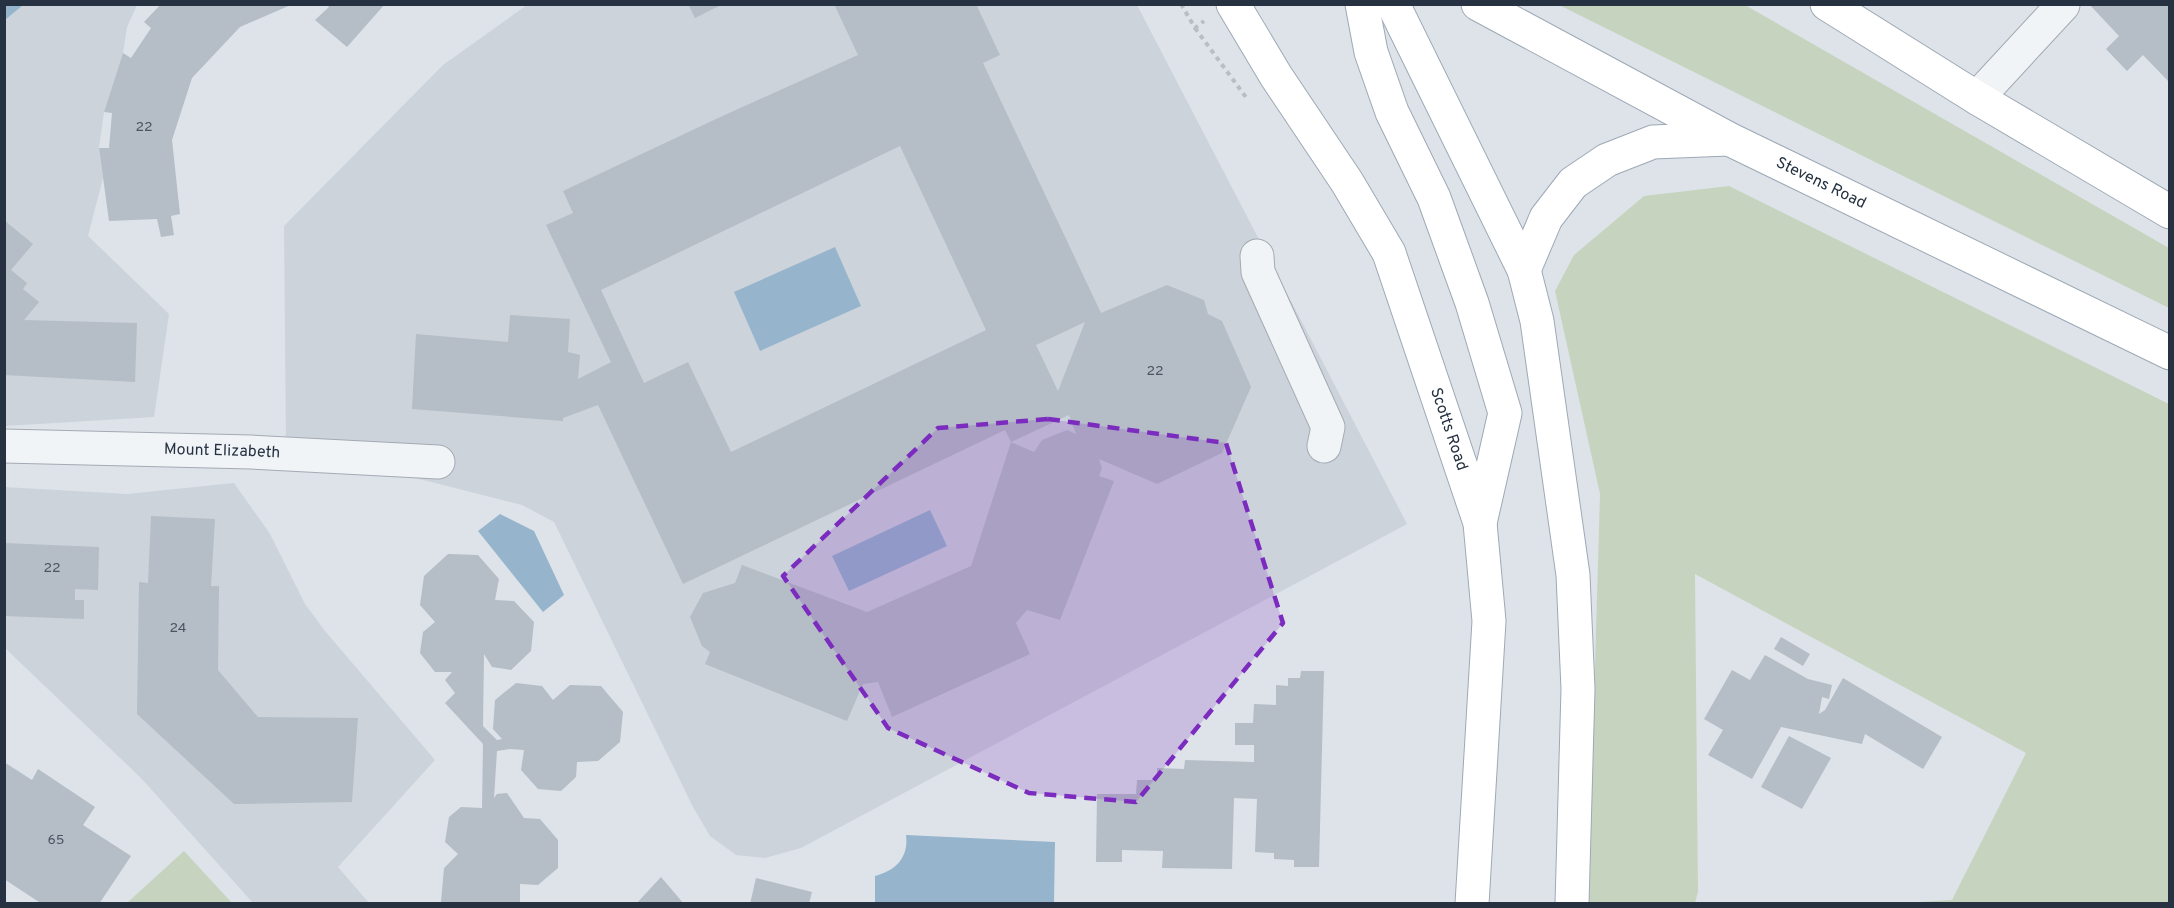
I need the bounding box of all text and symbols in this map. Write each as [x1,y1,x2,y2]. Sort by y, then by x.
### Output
house number: 22 [135,119,153,136]
street label: Stevens Road [1772,153,1869,214]
house number: 22 [1146,363,1164,380]
street label: Scotts Road [1425,385,1472,473]
street label: Mount Elizabeth [163,440,281,464]
house number: 22 [43,560,61,577]
house number: 24 [169,620,187,637]
house number: 65 [47,832,65,849]

